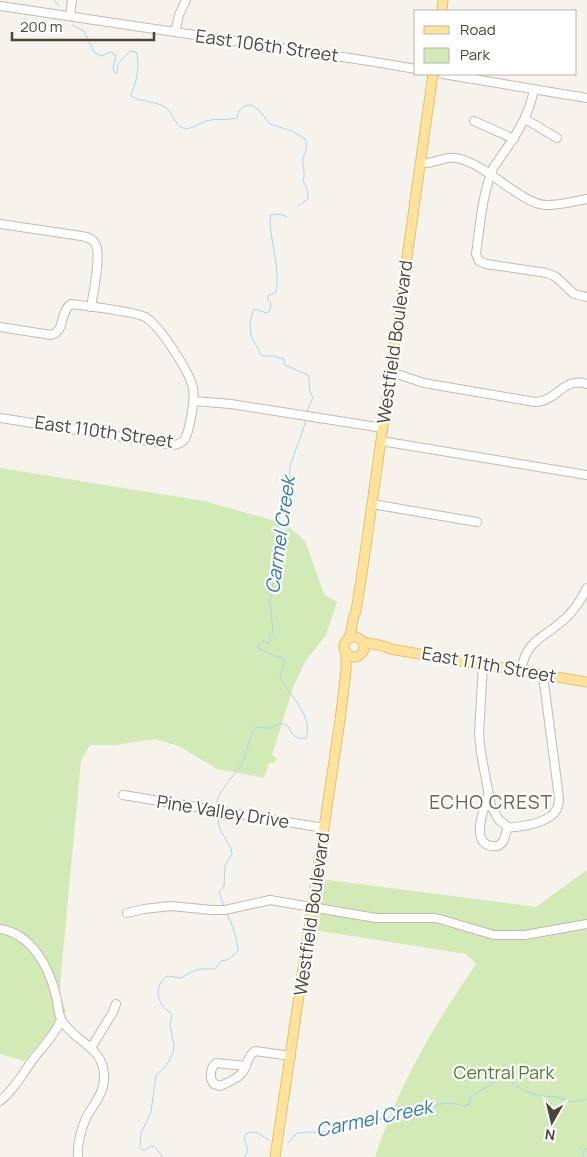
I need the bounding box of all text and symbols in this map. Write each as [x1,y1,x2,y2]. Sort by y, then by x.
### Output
scale bar [12,10,155,42]
legend [414,10,577,75]
text: 200 m [20,16,63,37]
text: Road [460,19,496,40]
street label: East 106th Street [194,23,340,67]
text: Park [460,44,490,65]
street label: Westfield Boulevard [371,258,417,425]
street label: East 110th Street [33,409,175,453]
water label: Carmel Creek [259,472,301,595]
street label: East 111th Street [420,640,558,688]
street label: Pine Valley Drive [155,789,291,833]
district label: ECHO CREST [429,789,553,815]
street label: Westfield Boulevard [288,830,334,997]
park label: Central Park [454,1060,555,1084]
water label: Carmel Creek [313,1092,437,1143]
north arrow [527,1097,577,1147]
text: N [544,1125,556,1145]

